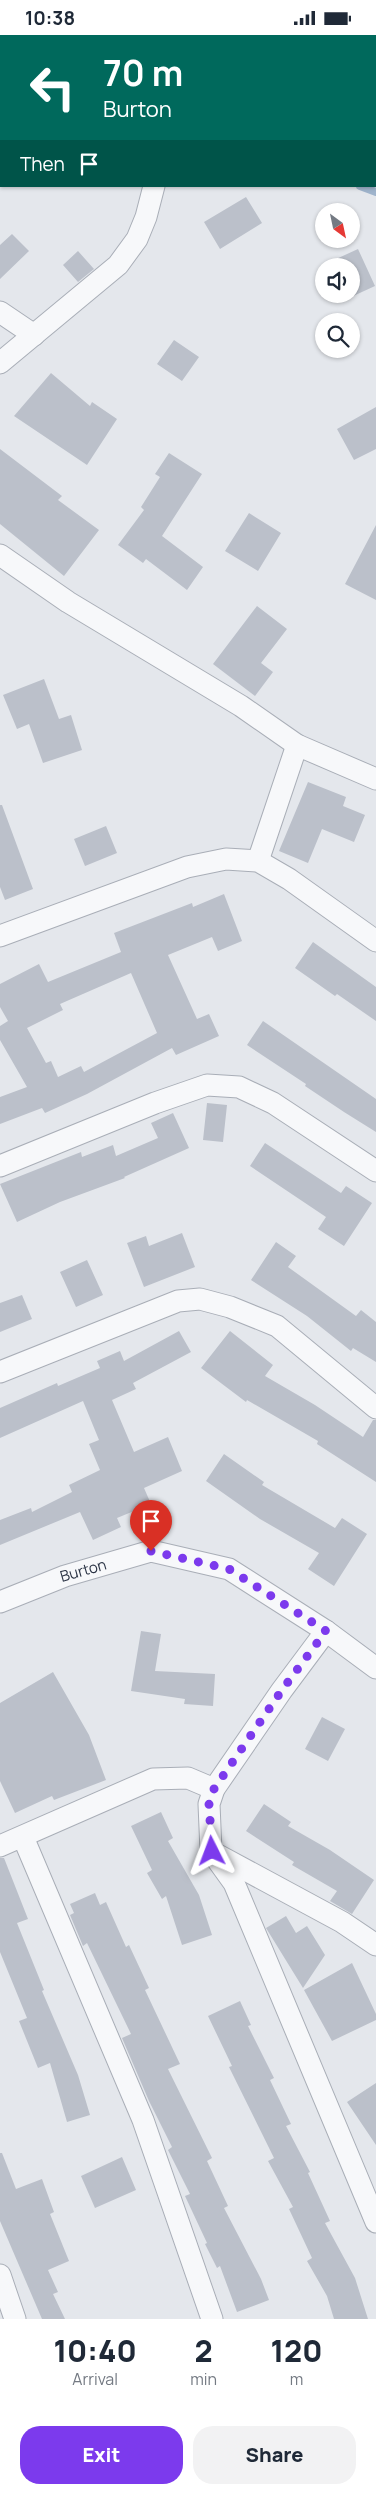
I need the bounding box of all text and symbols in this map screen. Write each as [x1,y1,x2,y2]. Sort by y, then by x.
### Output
text: 10:38 [25,5,75,31]
text: 70 m [103,49,183,97]
icon: left [20,55,85,120]
text: Burton [103,94,172,124]
icon: arrive [75,150,103,178]
text: Then [20,151,65,177]
north arrow [315,203,360,247]
map controls [315,203,360,358]
button: sound [315,258,360,303]
button: search [315,313,360,358]
pin [130,1500,172,1551]
icon: arrive [137,1507,165,1535]
street label: Burton [58,1554,109,1587]
position arrow [185,1824,237,1876]
text: 10:40 [53,2330,137,2371]
text: 2 [195,2330,213,2371]
text: 120 [271,2330,322,2371]
text: Arrival [72,2368,118,2390]
text: min [190,2368,217,2390]
text: m [290,2368,303,2390]
button: Exit [20,2426,183,2484]
button: Share [193,2426,356,2484]

